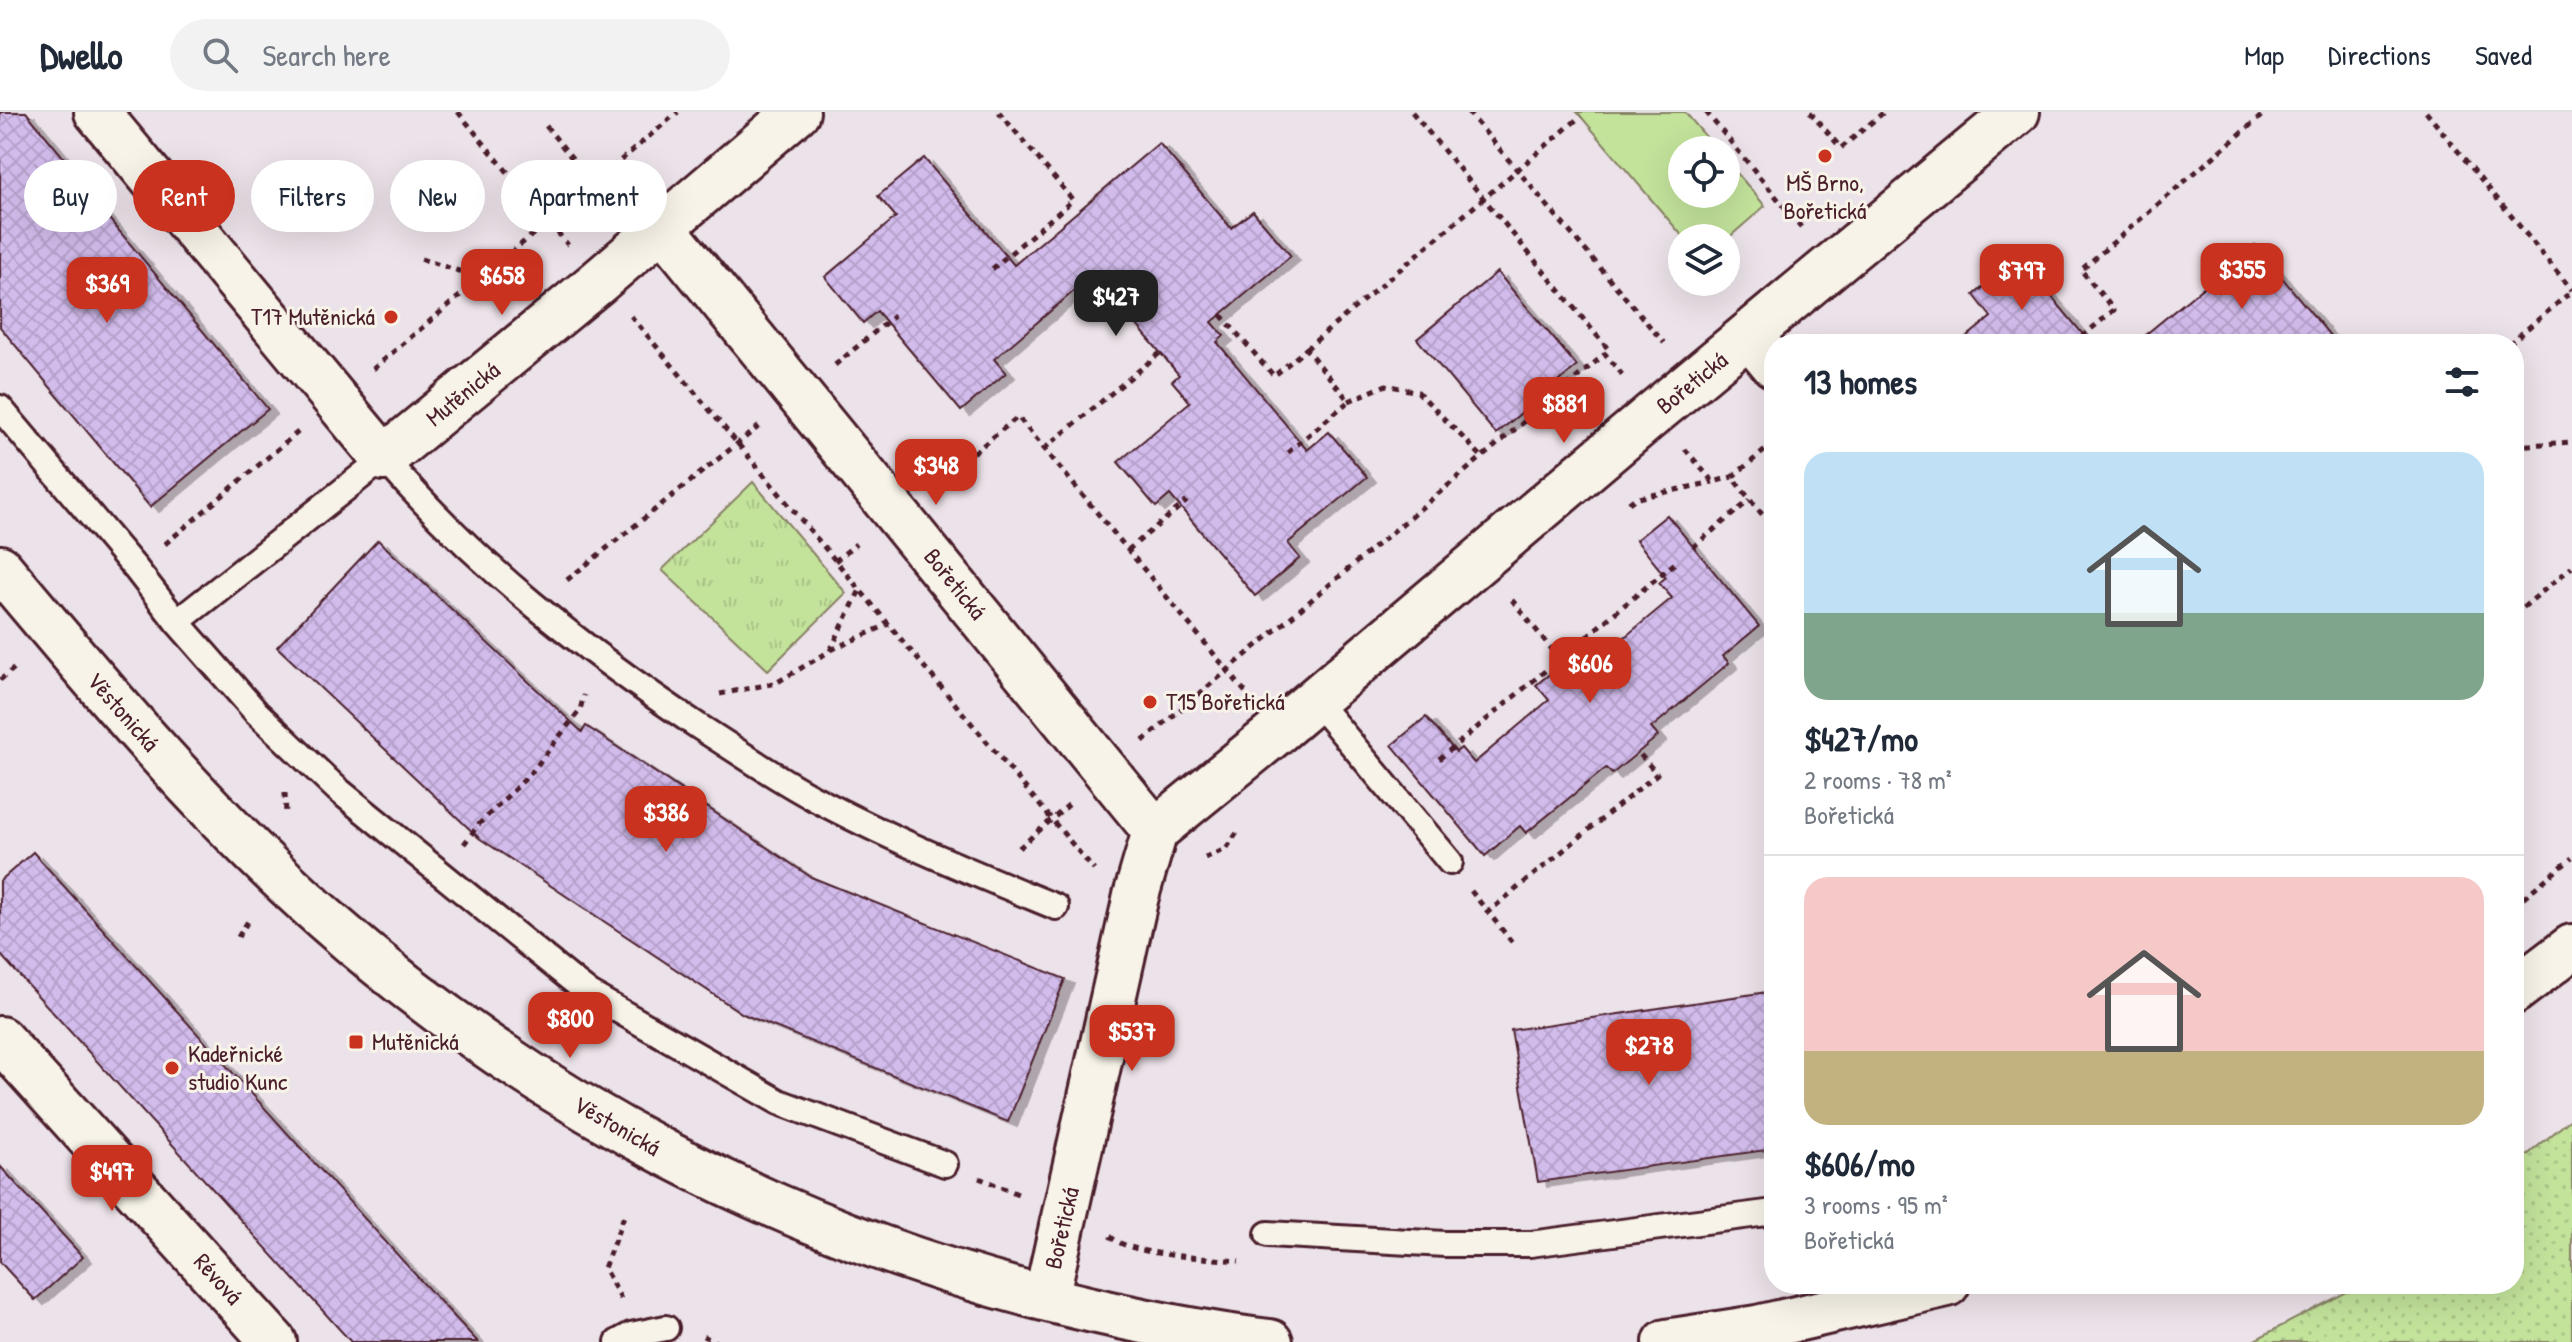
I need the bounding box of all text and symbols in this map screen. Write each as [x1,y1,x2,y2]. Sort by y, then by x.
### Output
search box [170,19,730,91]
text: Dwello [40,29,122,81]
icon: search [198,33,242,77]
text: Search here [262,35,391,75]
text: Map [2244,36,2284,74]
text: Directions [2328,36,2431,74]
text: Saved [2475,36,2532,74]
map controls [1668,136,1740,296]
button: locate [1668,136,1740,208]
marker: MŠ Brno, Bořetická [1816,147,1834,165]
chip: Buy [24,160,117,232]
chip: Rent [133,160,235,232]
chip: Filters [251,160,374,232]
chip: New [390,160,485,232]
chip: Apartment [501,160,667,232]
place label: MŠ Brno, Bořetická [1784,166,1866,226]
button: layers [1668,224,1740,296]
pin: $355 [2195,243,2289,311]
pin: $797 [1975,244,2069,312]
pin: $658 [455,249,549,317]
text: $355 [2219,251,2265,286]
text: $797 [1998,252,2046,287]
pin: $369 [60,257,154,325]
text: $658 [479,257,525,292]
text: $369 [85,265,129,300]
pin: $427 [1069,270,1163,338]
text: $427 [1092,278,1140,313]
place label: T17 Mutěnická [251,300,375,332]
marker: T17 Mutěnická [382,308,400,326]
street label: Bořetická [1649,344,1734,421]
street label: Mutěnická [419,354,506,433]
text: 13 homes [1804,359,1917,405]
icon: filters [2440,360,2484,404]
pin: $881 [1517,377,1611,445]
text: $881 [1541,385,1587,420]
pin: $348 [889,439,983,507]
text: $348 [913,447,959,482]
icon: home [2072,504,2216,648]
street label: Bořetická [917,541,994,626]
pin: $606 [1543,637,1637,705]
text: $606 [1567,645,1613,680]
street label: Věstonická [80,665,167,758]
place label: T15 Bořetická [1166,685,1285,717]
marker: T15 Bořetická [1141,693,1159,711]
text: $427/mo [1804,716,1918,762]
text: 2 rooms · 78 m² [1804,762,1952,797]
pin: $386 [619,786,713,854]
text: $386 [643,794,689,829]
text: Bořetická [1804,797,1894,832]
icon: home [2072,929,2216,1073]
pin: $800 [523,992,617,1060]
text: $800 [546,1000,594,1035]
pin: $537 [1085,1005,1179,1073]
text: $537 [1108,1013,1156,1048]
pin: $278 [1602,1019,1696,1087]
place label: Mutěnická [372,1025,459,1057]
text: $278 [1624,1027,1674,1062]
marker: Mutěnická [347,1033,365,1051]
place label: Kadeřnické studio Kunc [188,1037,288,1097]
marker: Kadeřnické studio Kunc [163,1059,181,1077]
street label: Věstonická [568,1087,667,1163]
text: $606/mo [1804,1141,1915,1187]
pin: $497 [65,1145,159,1213]
text: $497 [89,1153,135,1188]
street label: Bořetická [1036,1184,1086,1272]
text: 3 rooms · 95 m² [1804,1187,1948,1222]
text: Bořetická [1804,1222,1894,1257]
street label: Révová [187,1246,250,1311]

